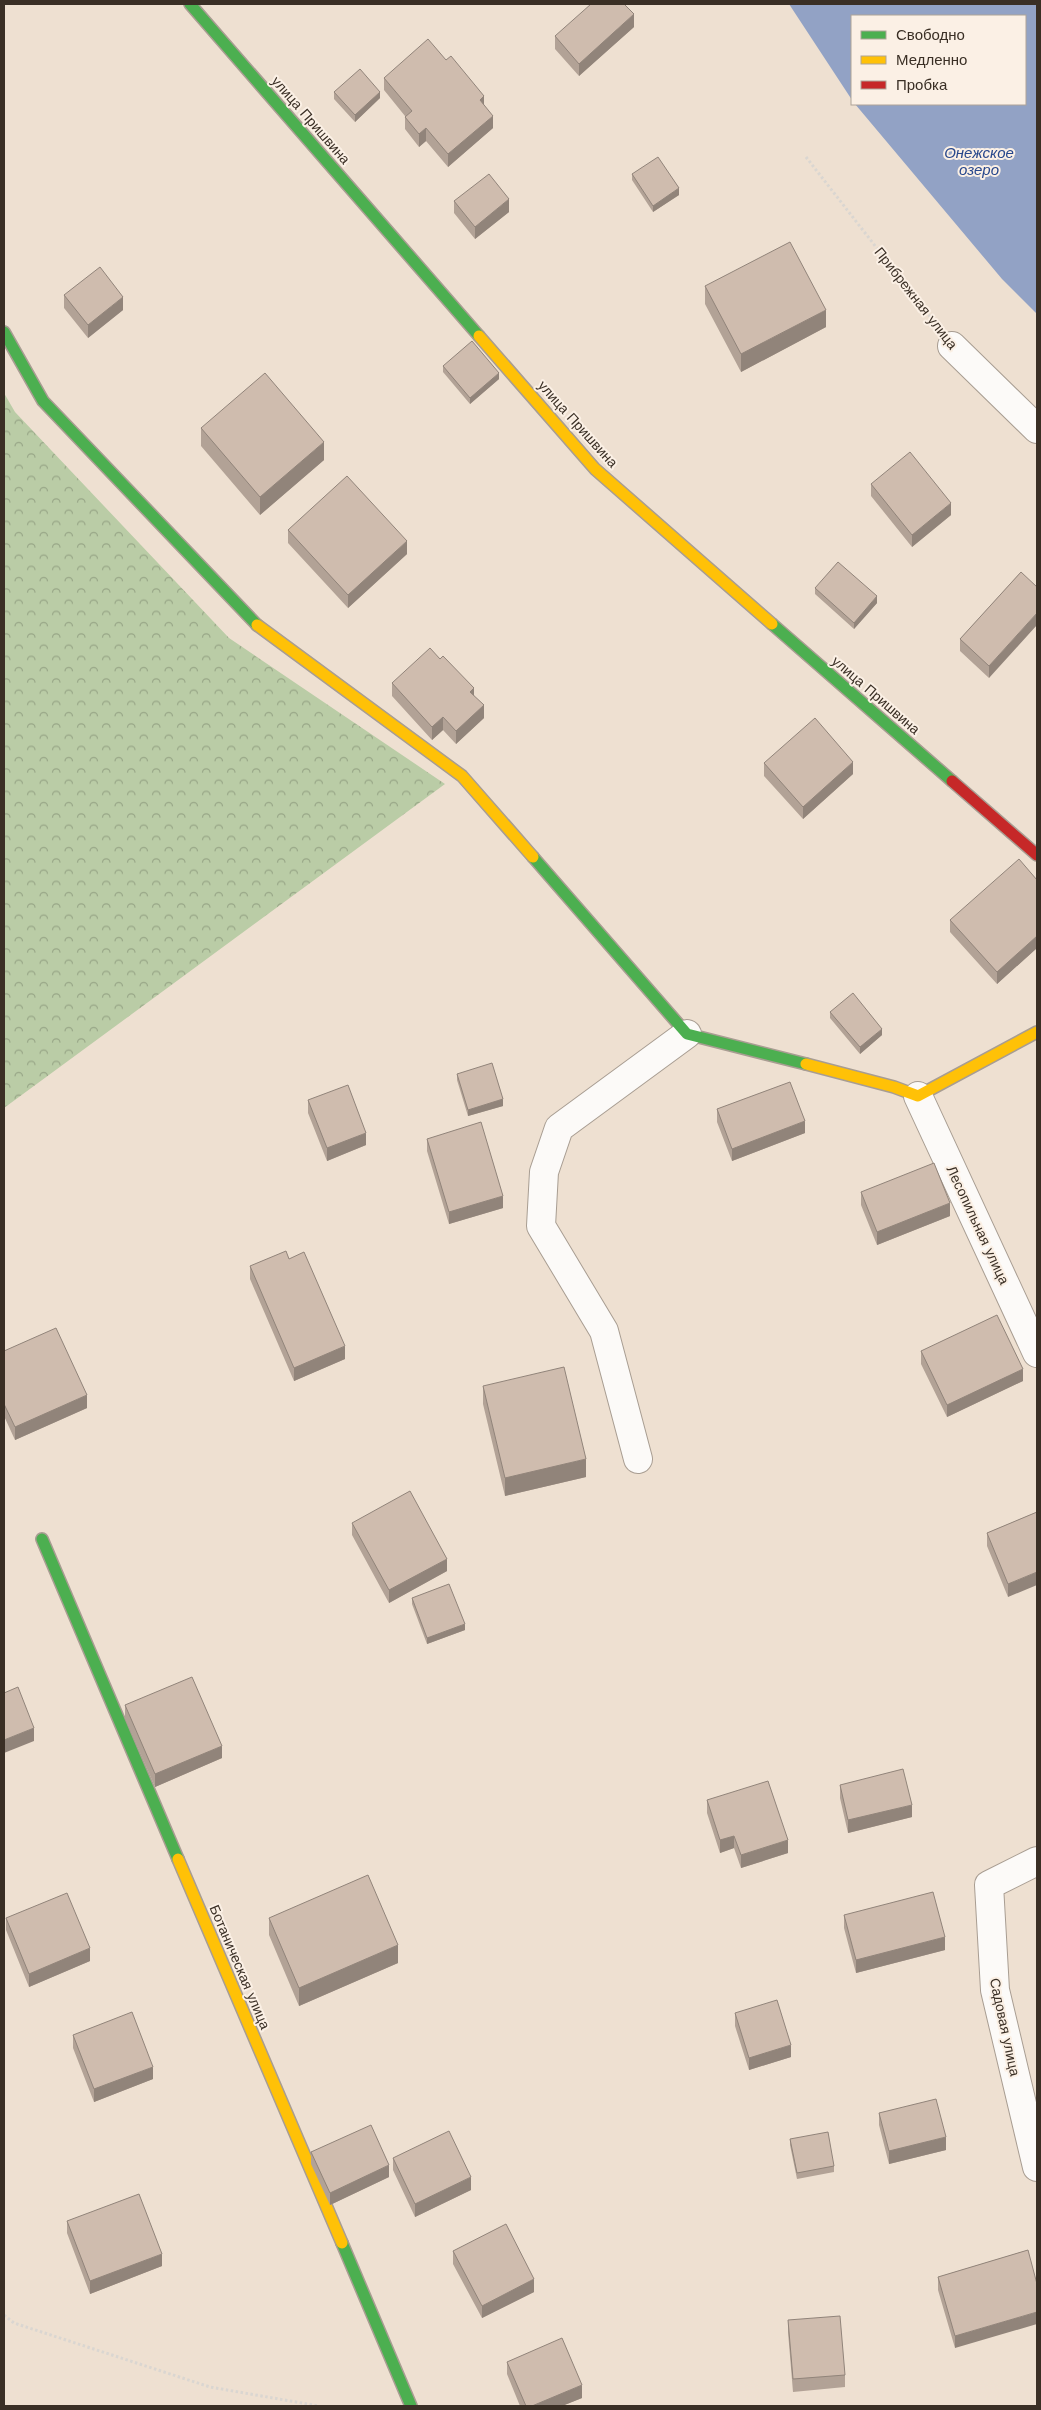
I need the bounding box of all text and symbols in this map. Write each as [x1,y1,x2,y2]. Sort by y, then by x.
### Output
legend [851,15,1026,105]
text: Свободно [896,26,965,44]
text: Медленно [896,51,967,69]
street label: улица Пришвина [269,73,354,167]
text: Пробка [896,76,948,94]
water label: Онежское озеро [944,144,1014,179]
street label: Прибрежная улица [871,244,961,352]
street label: улица Пришвина [535,377,621,471]
street label: улица Пришвина [829,653,923,738]
street label: Лесопильная улица [943,1163,1013,1287]
street label: Ботаническая улица [207,1902,274,2032]
street label: Садовая улица [987,1976,1023,2078]

